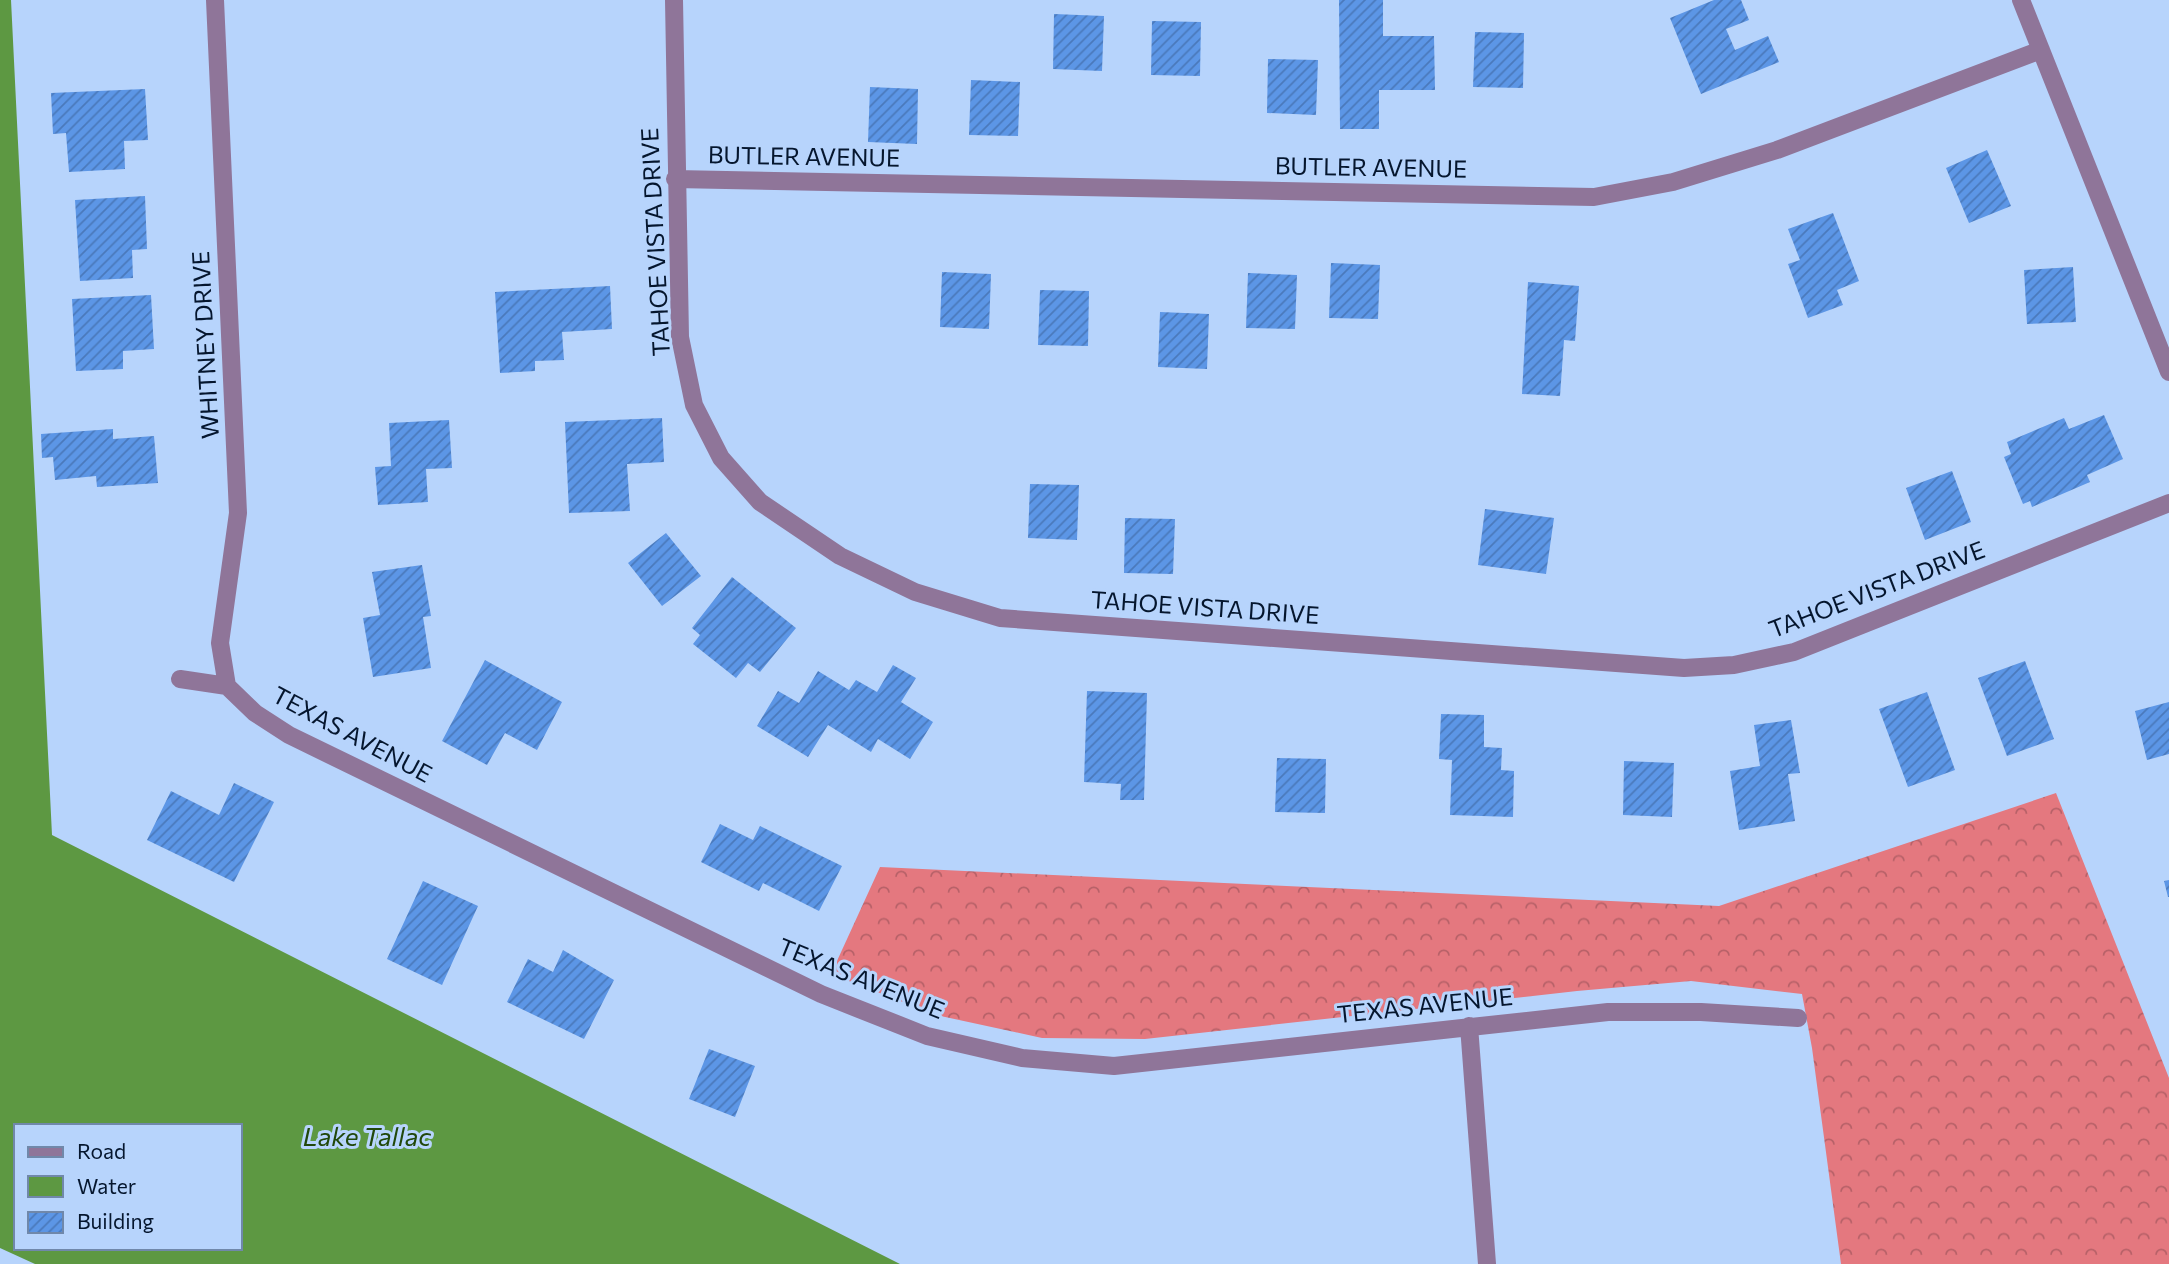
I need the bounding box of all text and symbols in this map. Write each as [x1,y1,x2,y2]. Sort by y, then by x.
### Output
street label: TAHOE VISTA DRIVE [634,127,675,357]
street label: BUTLER AVENUE [708,139,901,172]
street label: BUTLER AVENUE [1275,150,1468,183]
street label: WHITNEY DRIVE [185,250,224,440]
street label: TAHOE VISTA DRIVE [1764,534,1988,643]
street label: TAHOE VISTA DRIVE [1090,584,1320,629]
street label: TEXAS AVENUE [268,679,437,788]
street label: TEXAS AVENUE [774,931,949,1024]
street label: TEXAS AVENUE [1336,981,1514,1028]
water label: Lake Tallac [303,1120,431,1151]
legend [14,1124,242,1250]
text: Road [77,1138,126,1163]
text: Water [77,1173,136,1198]
text: Building [77,1208,154,1233]

